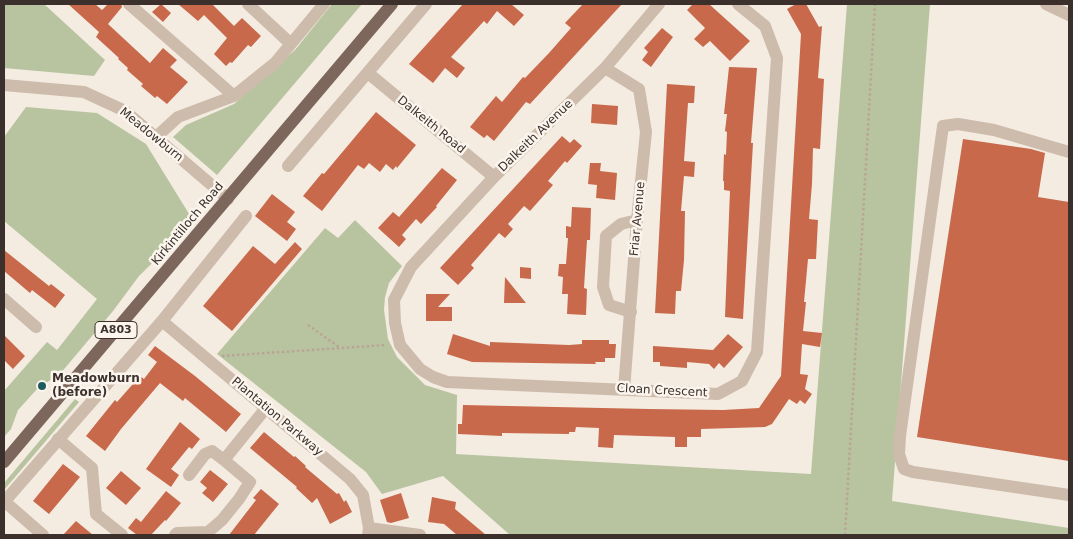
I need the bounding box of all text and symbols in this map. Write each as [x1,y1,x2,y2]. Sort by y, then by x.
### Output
street label: Dalkeith Road [394,93,468,157]
street label: Dalkeith Avenue [496,97,576,175]
street label: Meadowburn [116,105,186,165]
street label: Kirkintilloch Road [149,179,227,269]
street label: Friar Avenue [628,181,648,257]
road number: A803 [95,322,137,338]
place label: Meadowburn (before) [52,372,140,400]
street label: Plantation Parkway [228,375,326,459]
marker: Meadowburn (before) [36,380,48,392]
street label: Cloan Crescent [616,381,708,401]

